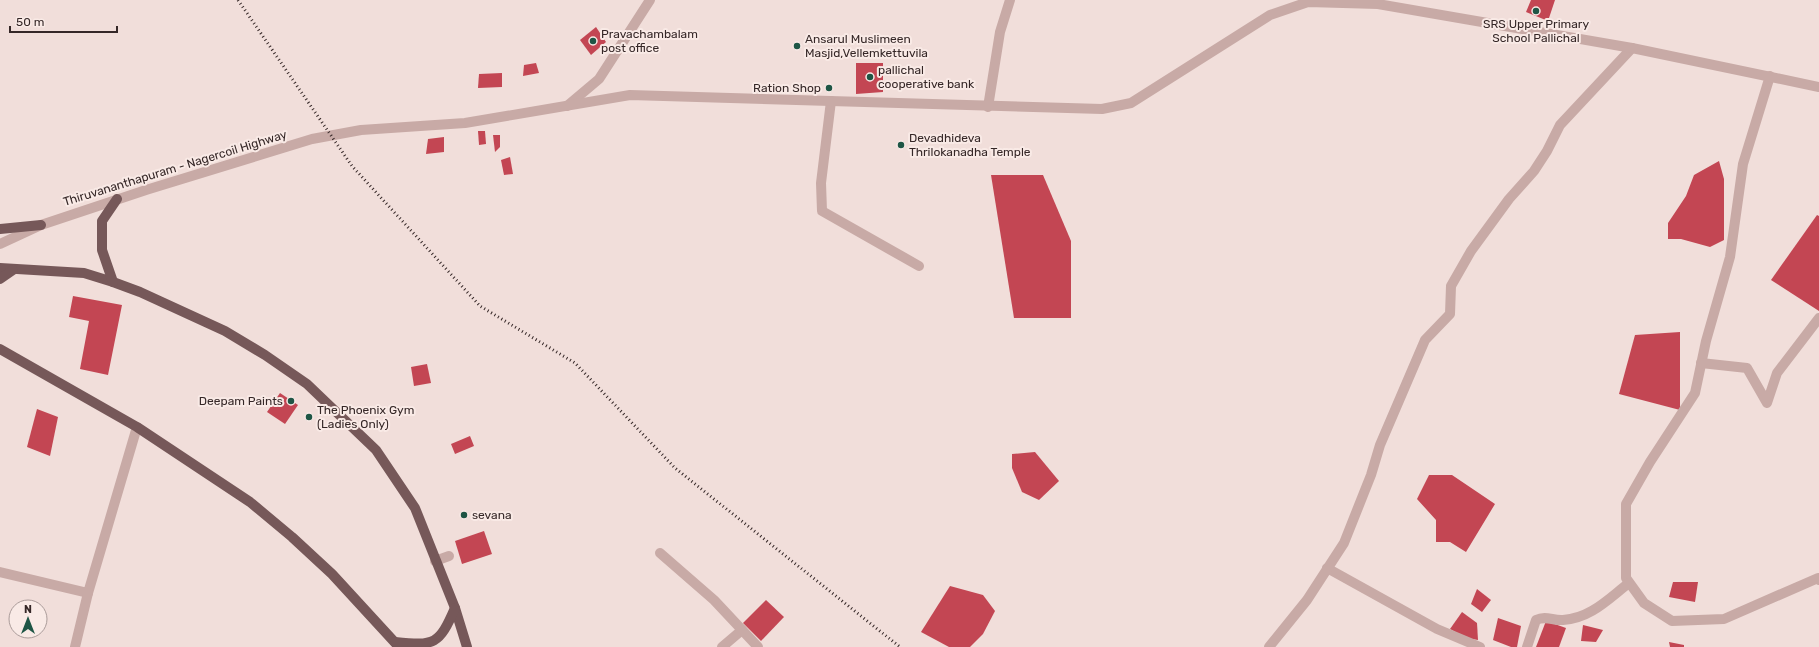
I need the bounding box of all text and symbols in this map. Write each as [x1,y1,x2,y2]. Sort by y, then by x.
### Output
marker: SRS Upper Primary School Pallichal [1531,6,1541,16]
scale bar [10,8,117,34]
text: 50 m [16,15,44,29]
place label: SRS Upper Primary School Pallichal [1483,17,1589,45]
place label: Pravachambalam post office [601,27,698,55]
place label: Ansarul Muslimeen Masjid,Vellemkettuvila [805,32,928,60]
marker: Pravachambalam post office [588,36,598,46]
marker: Ansarul Muslimeen Masjid,Vellemkettuvila [792,41,802,51]
place label: pallichal cooperative bank [878,63,975,91]
marker: pallichal cooperative bank [865,72,875,82]
place label: Ration Shop [753,81,821,95]
marker: Ration Shop [824,83,834,93]
street label: Thiruvananthapuram - Nagercoil Highway [61,127,289,209]
place label: Devadhideva Thrilokanadha Temple [909,131,1031,159]
marker: Devadhideva Thrilokanadha Temple [896,140,906,150]
place label: Deepam Paints [199,394,283,408]
marker: Deepam Paints [286,396,296,406]
place label: The Phoenix Gym (Ladies Only) [317,403,414,431]
marker: The Phoenix Gym (Ladies Only) [304,412,314,422]
place label: sevana [472,508,512,522]
marker: sevana [459,510,469,520]
north arrow [8,599,48,639]
text: N [24,603,32,616]

